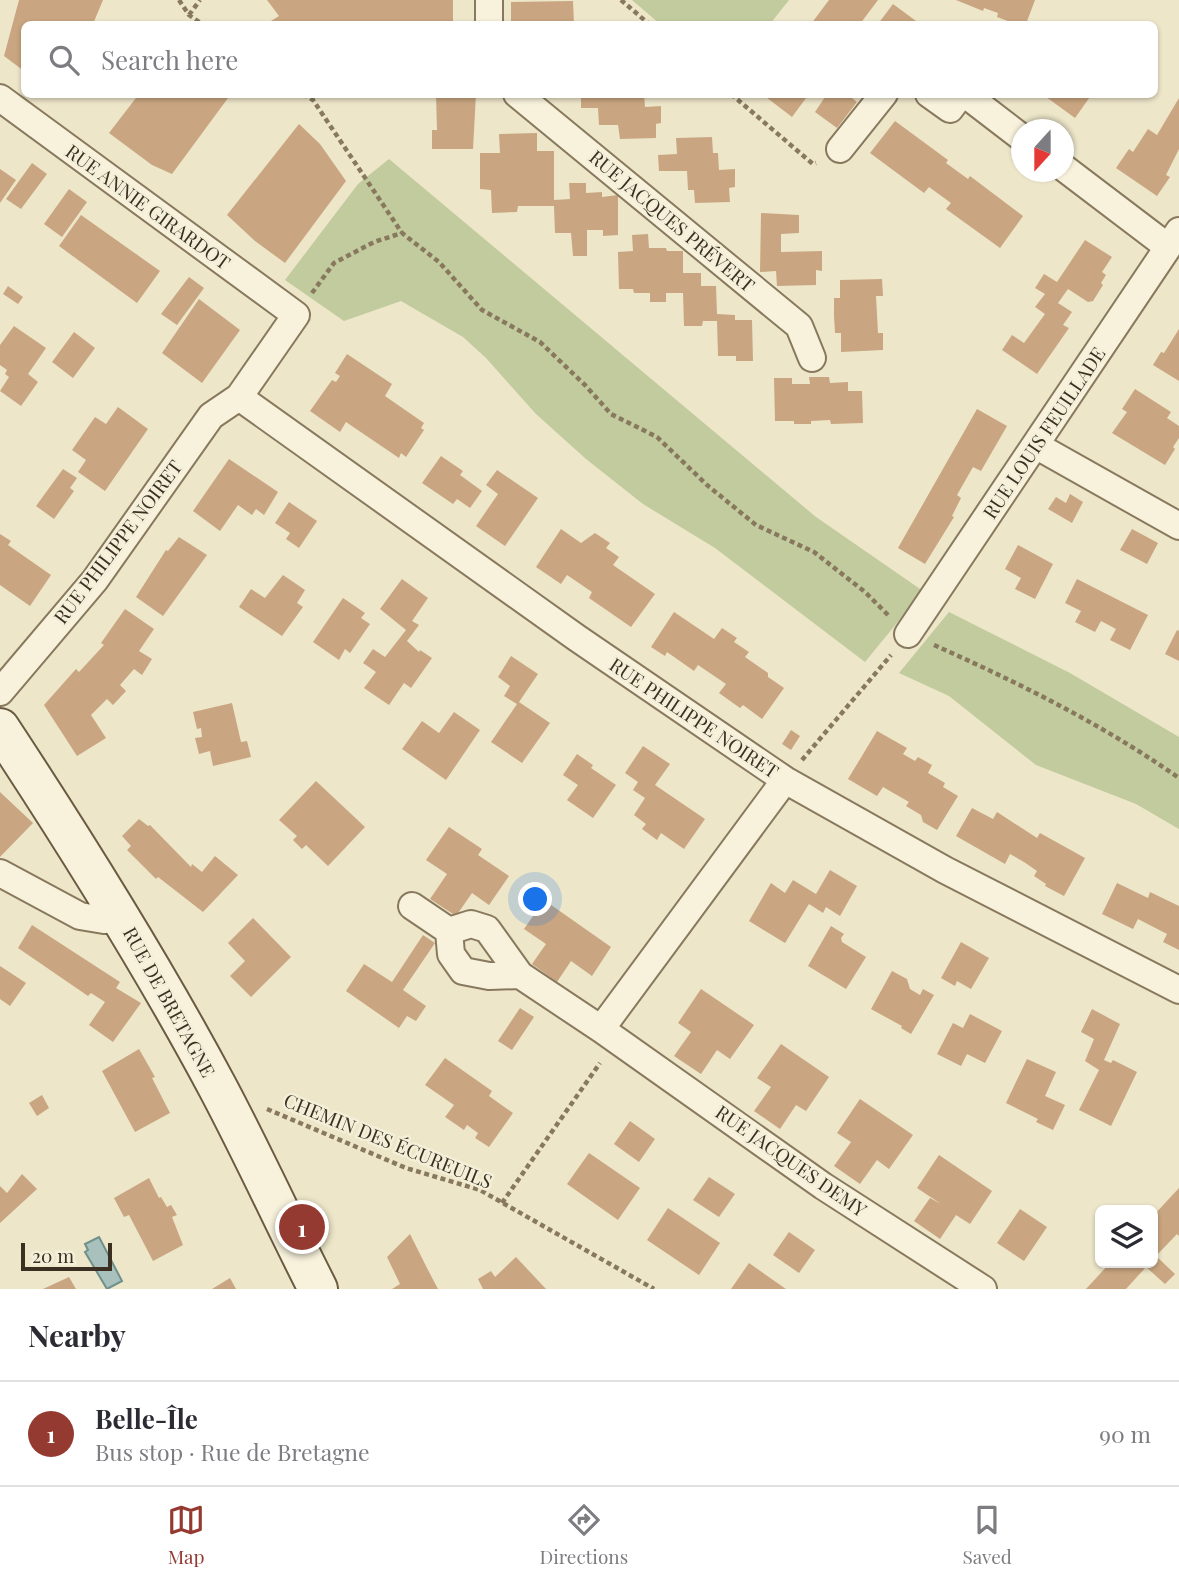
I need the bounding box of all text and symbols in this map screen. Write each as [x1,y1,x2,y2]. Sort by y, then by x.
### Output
search box [21,21,1158,98]
icon: search [45,41,83,79]
text: Search here [101,42,238,77]
north arrow [1011,119,1074,182]
street label: RUE ANNIE GIRARDOT [61,138,236,275]
street label: RUE JACQUES PRÉVERT [584,143,761,297]
street label: RUE LOUIS FEUILLADE [976,342,1110,523]
street label: RUE PHILIPPE NOIRET [47,454,188,629]
street label: RUE PHILIPPE NOIRET [605,651,784,784]
your location [518,882,552,916]
street label: RUE DE BRETAGNE [118,922,222,1081]
street label: CHEMIN DES ÉCUREUILS [280,1086,496,1194]
street label: RUE JACQUES DEMY [711,1098,873,1223]
pin: 1 [279,1201,325,1253]
map controls [1095,1205,1158,1268]
button: layers [1095,1205,1158,1268]
scale bar [21,1240,112,1272]
text: 20 m [32,1242,74,1268]
text: Nearby [28,1315,126,1355]
text: Belle-Île [95,1401,198,1436]
text: 1 [47,1418,55,1449]
text: 90 m [1099,1418,1151,1449]
text: Bus stop · Rue de Bretagne [95,1436,370,1467]
tab: Map [167,1501,205,1569]
tab: Directions [539,1501,628,1569]
tab: Saved [962,1501,1012,1569]

